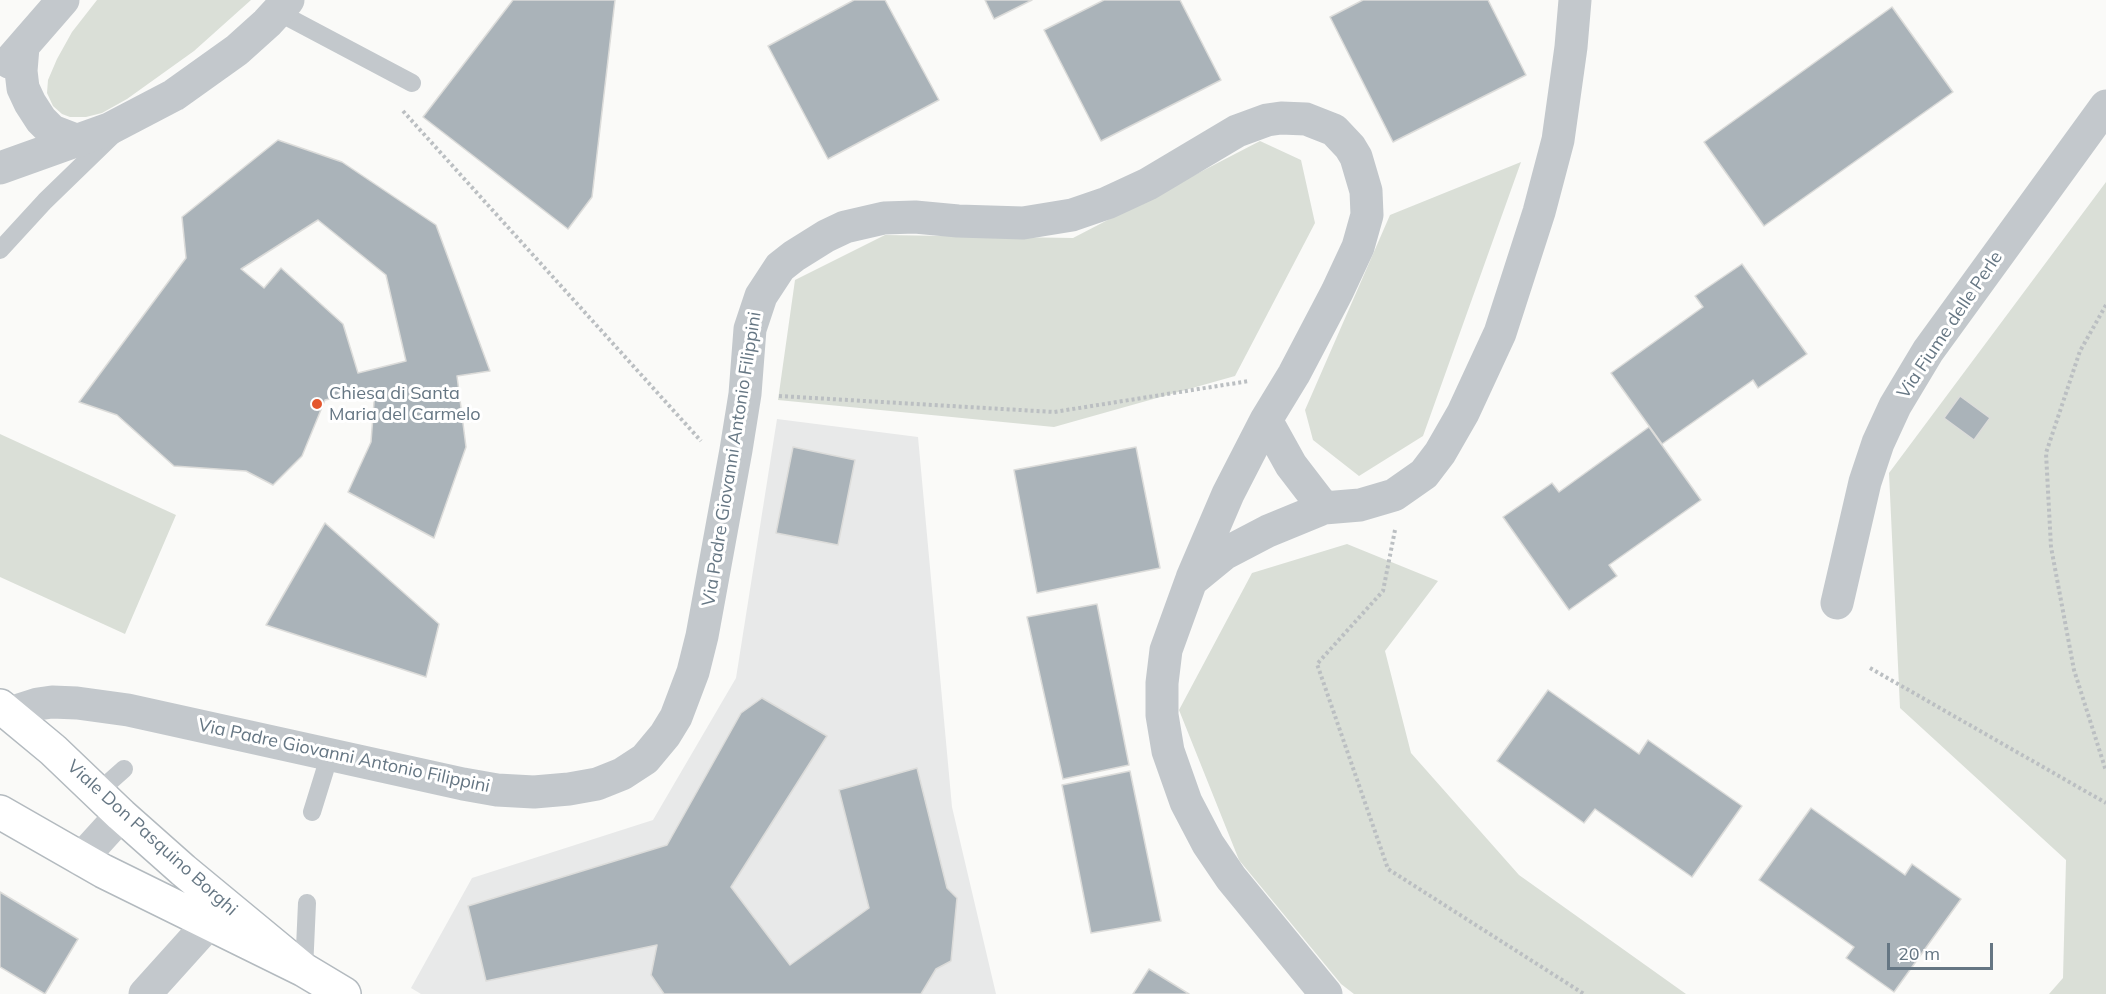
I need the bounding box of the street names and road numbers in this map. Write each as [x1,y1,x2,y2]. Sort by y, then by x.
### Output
street label: Via Fiume delle Perle [1893,247,2007,403]
street label: Via Padre Giovanni Antonio Filippini [698,310,766,608]
street label: Via Padre Giovanni Antonio Filippini [196,714,492,798]
street label: Viale Don Pasquino Borghi [62,756,242,920]

